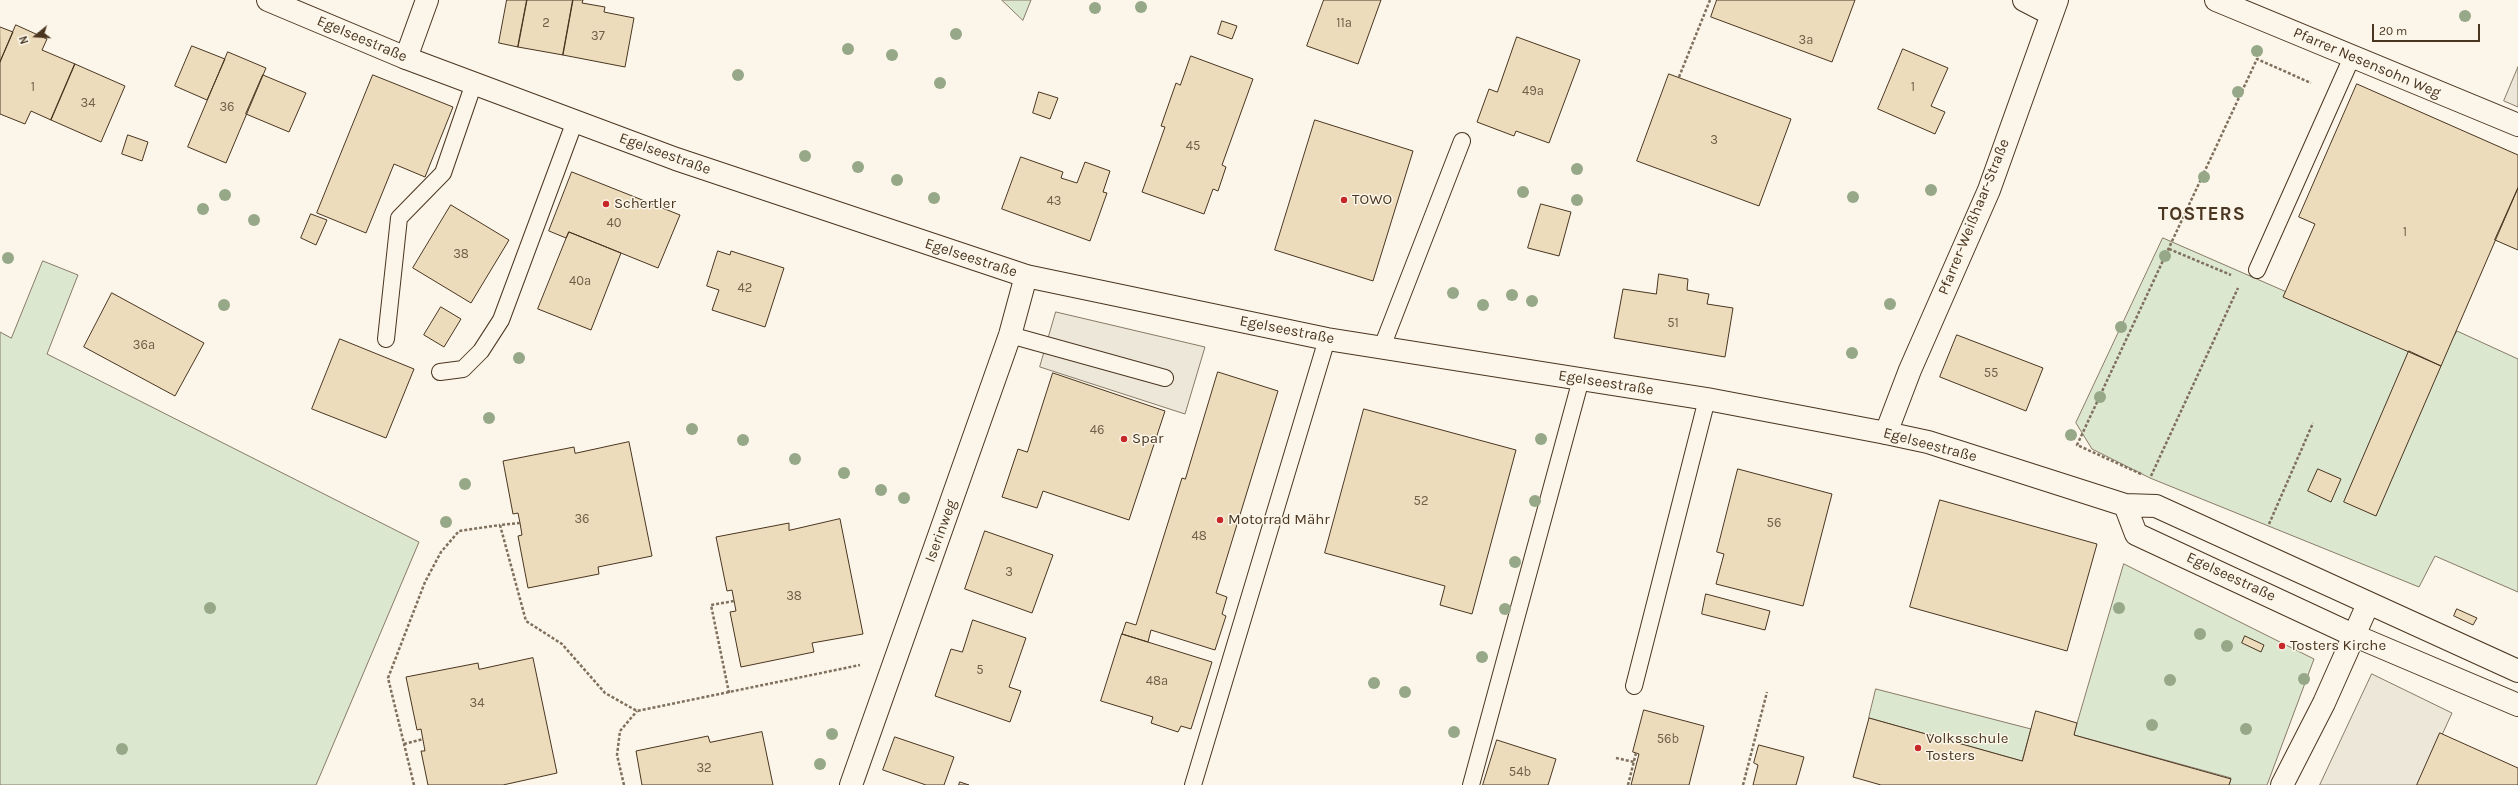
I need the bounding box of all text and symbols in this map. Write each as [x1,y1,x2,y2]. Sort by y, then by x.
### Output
street label: Egelseestraße [314,12,410,66]
house number: 2 [542,15,550,31]
house number: 11a [1336,15,1352,31]
north arrow [16,16,56,56]
scale bar [2374,16,2482,42]
street label: Pfarrer Nesensohn Weg [2290,24,2444,102]
text: 20 m [2379,24,2407,38]
house number: 37 [591,28,605,44]
house number: 3a [1799,32,1813,48]
text: N [17,34,32,46]
house number: 1 [31,79,35,95]
house number: 1 [1911,79,1915,95]
house number: 49a [1522,83,1544,99]
house number: 34 [81,95,95,111]
house number: 36 [219,99,235,115]
street label: Egelseestraße [617,129,713,179]
house number: 3 [1710,132,1718,148]
street label: Pfarrer-Weißhaar-Straße [1934,136,2014,298]
house number: 45 [1186,138,1200,154]
place label: TOWO [1352,191,1392,209]
house number: 43 [1047,193,1061,209]
place label: Schertler [614,195,676,213]
marker: TOWO [1339,195,1349,205]
marker: Schertler [601,199,611,209]
district label: TOSTERS [2158,204,2246,226]
house number: 40 [607,215,621,231]
house number: 1 [2403,224,2407,240]
street label: Egelseestraße [922,235,1020,281]
house number: 38 [453,246,469,262]
house number: 40a [569,273,591,289]
house number: 42 [738,280,752,296]
street label: Egelseestraße [1238,312,1336,348]
house number: 51 [1667,315,1679,331]
house number: 36a [133,337,155,353]
house number: 55 [1984,365,1998,381]
street label: Egelseestraße [1557,367,1655,399]
house number: 46 [1090,422,1104,438]
street label: Egelseestraße [1881,424,1979,466]
place label: Spar [1132,430,1164,448]
marker: Spar [1119,434,1129,444]
house number: 52 [1414,493,1428,509]
street label: Iserinweg [921,497,961,565]
house number: 36 [574,511,590,527]
place label: Motorrad Mähr [1228,511,1330,529]
marker: Motorrad Mähr [1215,515,1225,525]
house number: 56 [1767,515,1781,531]
house number: 48 [1191,528,1207,544]
street label: Egelseestraße [2184,549,2278,605]
house number: 3 [1005,564,1013,580]
house number: 38 [786,588,802,604]
place label: Tosters Kirche [2290,637,2386,655]
marker: Tosters Kirche [2277,641,2287,651]
house number: 5 [976,662,984,678]
house number: 48a [1146,673,1168,689]
house number: 34 [470,695,484,711]
place label: Volksschule Tosters [1926,730,2008,765]
house number: 56b [1657,731,1679,747]
marker: Volksschule Tosters [1913,743,1923,753]
house number: 32 [696,760,712,776]
house number: 54b [1509,764,1531,780]

